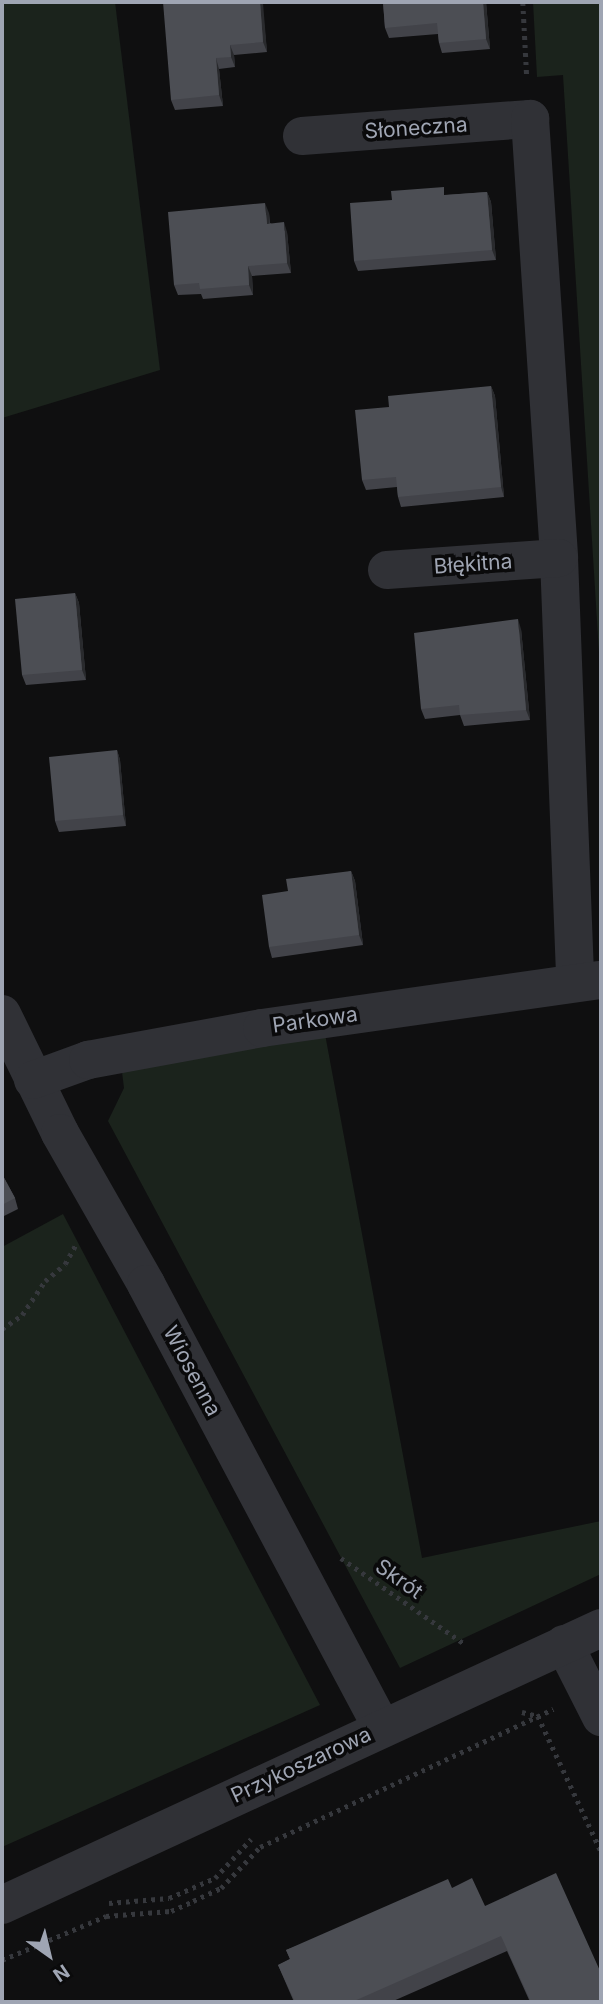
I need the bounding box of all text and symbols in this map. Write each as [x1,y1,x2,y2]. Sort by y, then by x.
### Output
street label: Słoneczna [364,112,468,144]
street label: Błękitna [433,549,513,579]
street label: Parkowa [271,1002,359,1038]
street label: Wiosenna [158,1322,226,1420]
street label: Skrót [370,1554,428,1604]
street label: Przykoszarowa [227,1722,375,1808]
north arrow [14,1920,84,1990]
text: N [49,1959,73,1986]

